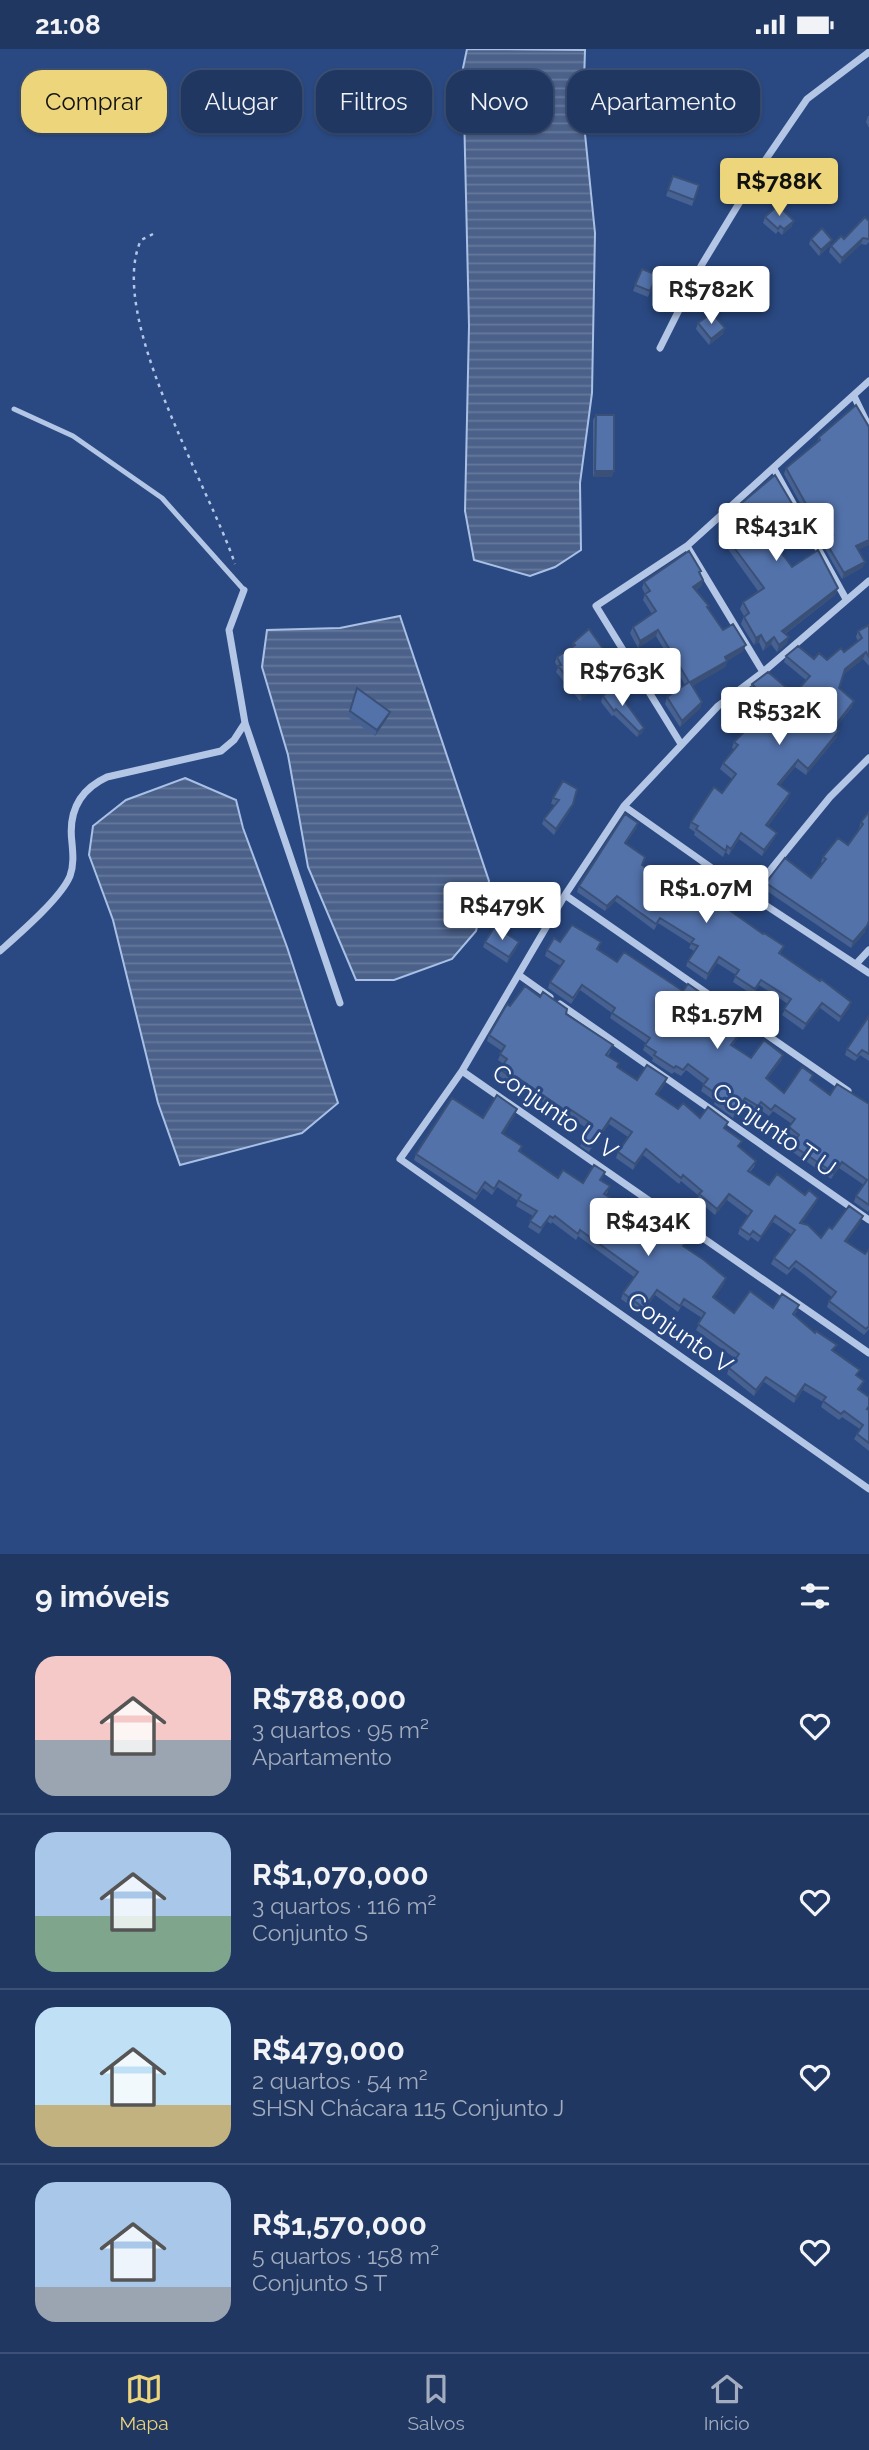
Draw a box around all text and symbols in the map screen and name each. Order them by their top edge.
text: 21:08 [35,10,101,40]
chip: Comprar [21,70,167,133]
chip: Alugar [181,70,302,133]
chip: Filtros [316,70,432,133]
chip: Novo [446,70,553,133]
chip: Apartamento [567,70,760,133]
pin: R$788K [722,159,836,218]
text: R$788K [736,167,822,194]
pin: R$782K [654,267,768,326]
text: R$782K [668,275,754,302]
pin: R$431K [719,503,833,563]
text: R$431K [735,512,817,539]
pin: R$763K [565,649,679,708]
text: R$763K [580,657,664,684]
pin: R$532K [722,687,836,747]
text: R$532K [737,696,821,723]
pin: R$1.07M [641,865,771,925]
text: R$1.07M [659,874,753,901]
pin: R$479K [445,883,559,942]
text: R$479K [460,891,544,918]
pin: R$1.57M [652,991,782,1051]
text: R$1.57M [671,1000,763,1027]
street label: Conjunto U V [487,1058,623,1165]
street label: Conjunto T U [707,1076,842,1183]
pin: R$434K [591,1199,705,1258]
text: R$434K [606,1207,690,1234]
street label: Conjunto V [622,1286,739,1379]
icon: filters [796,1577,834,1615]
text: 9 imóveis [35,1579,170,1614]
text: R$788,000 [252,1681,406,1716]
icon: home [91,1684,175,1768]
icon: heart [796,1707,834,1745]
text: 3 quartos · 95 m² [252,1716,429,1743]
text: Apartamento [252,1743,392,1770]
text: R$1,070,000 [252,1857,429,1892]
icon: home [91,1860,175,1944]
icon: heart [796,1883,834,1921]
text: 3 quartos · 116 m² [252,1892,436,1919]
text: Conjunto S [252,1919,368,1946]
text: R$479,000 [252,2032,405,2067]
icon: home [91,2035,175,2119]
icon: heart [796,2058,834,2096]
text: 2 quartos · 54 m² [252,2067,428,2094]
text: SHSN Chácara 115 Conjunto J [252,2094,564,2121]
text: R$1,570,000 [252,2207,427,2242]
icon: home [91,2210,175,2294]
icon: heart [796,2233,834,2271]
text: 5 quartos · 158 m² [252,2242,439,2269]
text: Conjunto S T [252,2269,387,2296]
tab: Mapa [120,2370,169,2434]
tab: Salvos [408,2370,465,2434]
tab: Início [704,2370,749,2434]

